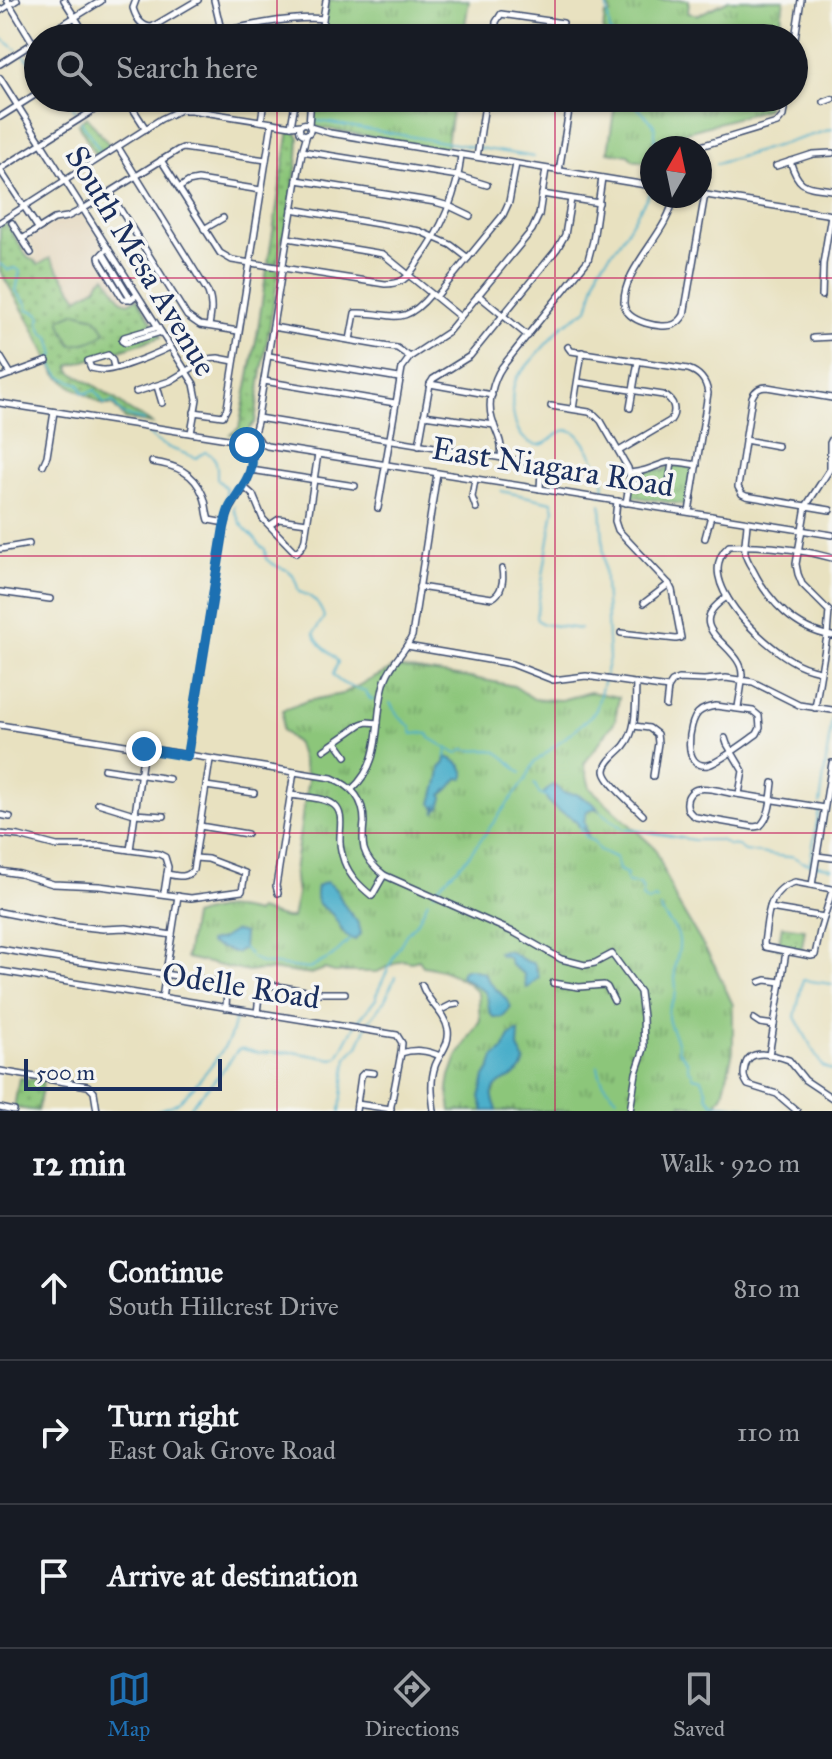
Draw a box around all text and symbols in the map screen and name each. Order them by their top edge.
search box [24,24,808,112]
icon: search [52,46,96,90]
text: Search here [116,50,258,86]
north arrow [640,136,712,208]
street label: South Mesa Avenue [57,139,225,383]
route start [229,427,265,463]
street label: East Niagara Road [429,429,677,505]
route end [126,731,162,767]
street label: Odelle Road [159,954,323,1018]
scale bar [24,1055,222,1091]
text: 500 m [36,1059,95,1086]
text: 12 min [32,1143,126,1184]
text: Walk · 920 m [660,1147,800,1179]
text: Continue [108,1254,223,1290]
icon: ahead [32,1266,76,1310]
text: 810 m [733,1272,800,1304]
text: South Hillcrest Drive [108,1290,339,1322]
text: Turn right [108,1398,239,1434]
icon: right [32,1410,76,1454]
text: 110 m [737,1416,800,1448]
text: East Oak Grove Road [108,1434,336,1466]
icon: arrive [32,1554,76,1598]
text: Arrive at destination [108,1558,358,1594]
tab: Map [107,1667,151,1742]
tab: Directions [364,1667,459,1742]
tab: Saved [673,1667,725,1742]

